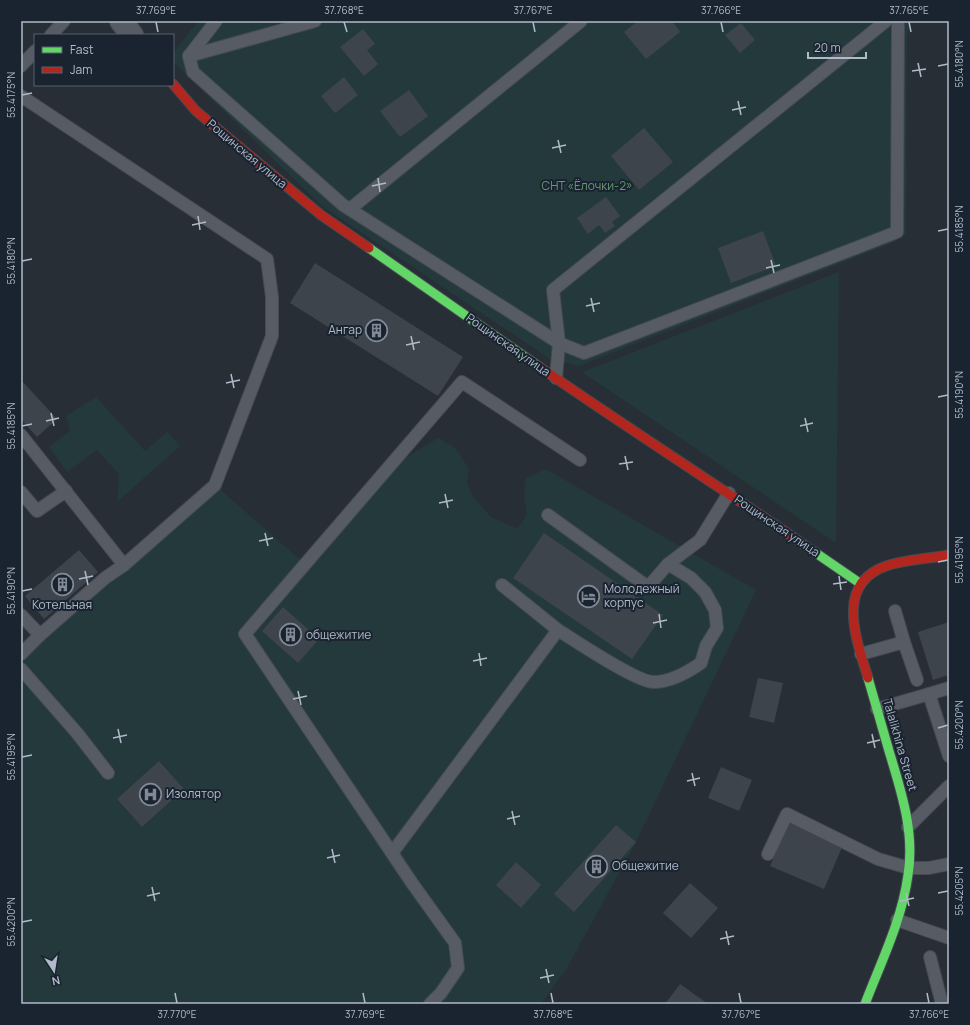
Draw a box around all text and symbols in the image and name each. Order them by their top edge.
text: 37.769°E [136,3,176,17]
text: 37.768°E [324,3,364,17]
text: 37.767°E [514,3,553,17]
text: 37.766°E [701,3,741,17]
text: 37.765°E [889,3,929,17]
legend [34,34,174,86]
scale bar [808,34,866,60]
text: 20 m [814,39,841,56]
text: 55.4180°N [952,40,966,88]
text: Fast [70,41,94,58]
text: Jam [70,61,92,78]
text: 55.4175°N [4,72,18,118]
street label: Рощинская улица [204,115,291,192]
park label: СНТ «Ёлочки-2» [542,177,632,194]
text: 55.4185°N [952,205,966,252]
text: 55.4180°N [4,237,18,285]
street label: Рощинская улица [463,309,554,380]
building icon: Ангар [364,317,390,343]
place label: Ангар [328,321,362,338]
text: 55.4190°N [952,371,966,419]
text: 55.4185°N [4,402,18,449]
street label: Рощинская улица [731,491,823,561]
text: 55.4195°N [952,536,966,584]
text: 55.4190°N [4,567,18,615]
building icon: Котельная [49,571,75,597]
place label: Молодежный корпус [604,580,680,611]
hotel icon: Молодежный корпус [575,583,601,609]
place label: Котельная [32,596,92,613]
building icon: общежитие [277,622,303,648]
place label: общежитие [306,626,371,643]
street label: Talalikhina Street [879,697,922,793]
text: 55.4200°N [952,700,966,750]
text: 55.4195°N [4,733,18,781]
hospital icon: Изолятор [138,781,164,807]
place label: Изолятор [166,785,221,802]
building icon: Общежитие [584,853,610,879]
place label: Общежитие [612,857,679,874]
text: 55.4205°N [952,866,966,915]
text: 55.4200°N [4,897,18,947]
north arrow [34,951,74,991]
text: N [51,973,62,989]
text: 37.770°E [157,1007,197,1021]
text: 37.769°E [345,1007,385,1021]
text: 37.768°E [533,1007,573,1021]
text: 37.767°E [722,1007,761,1021]
text: 37.766°E [909,1007,949,1021]

